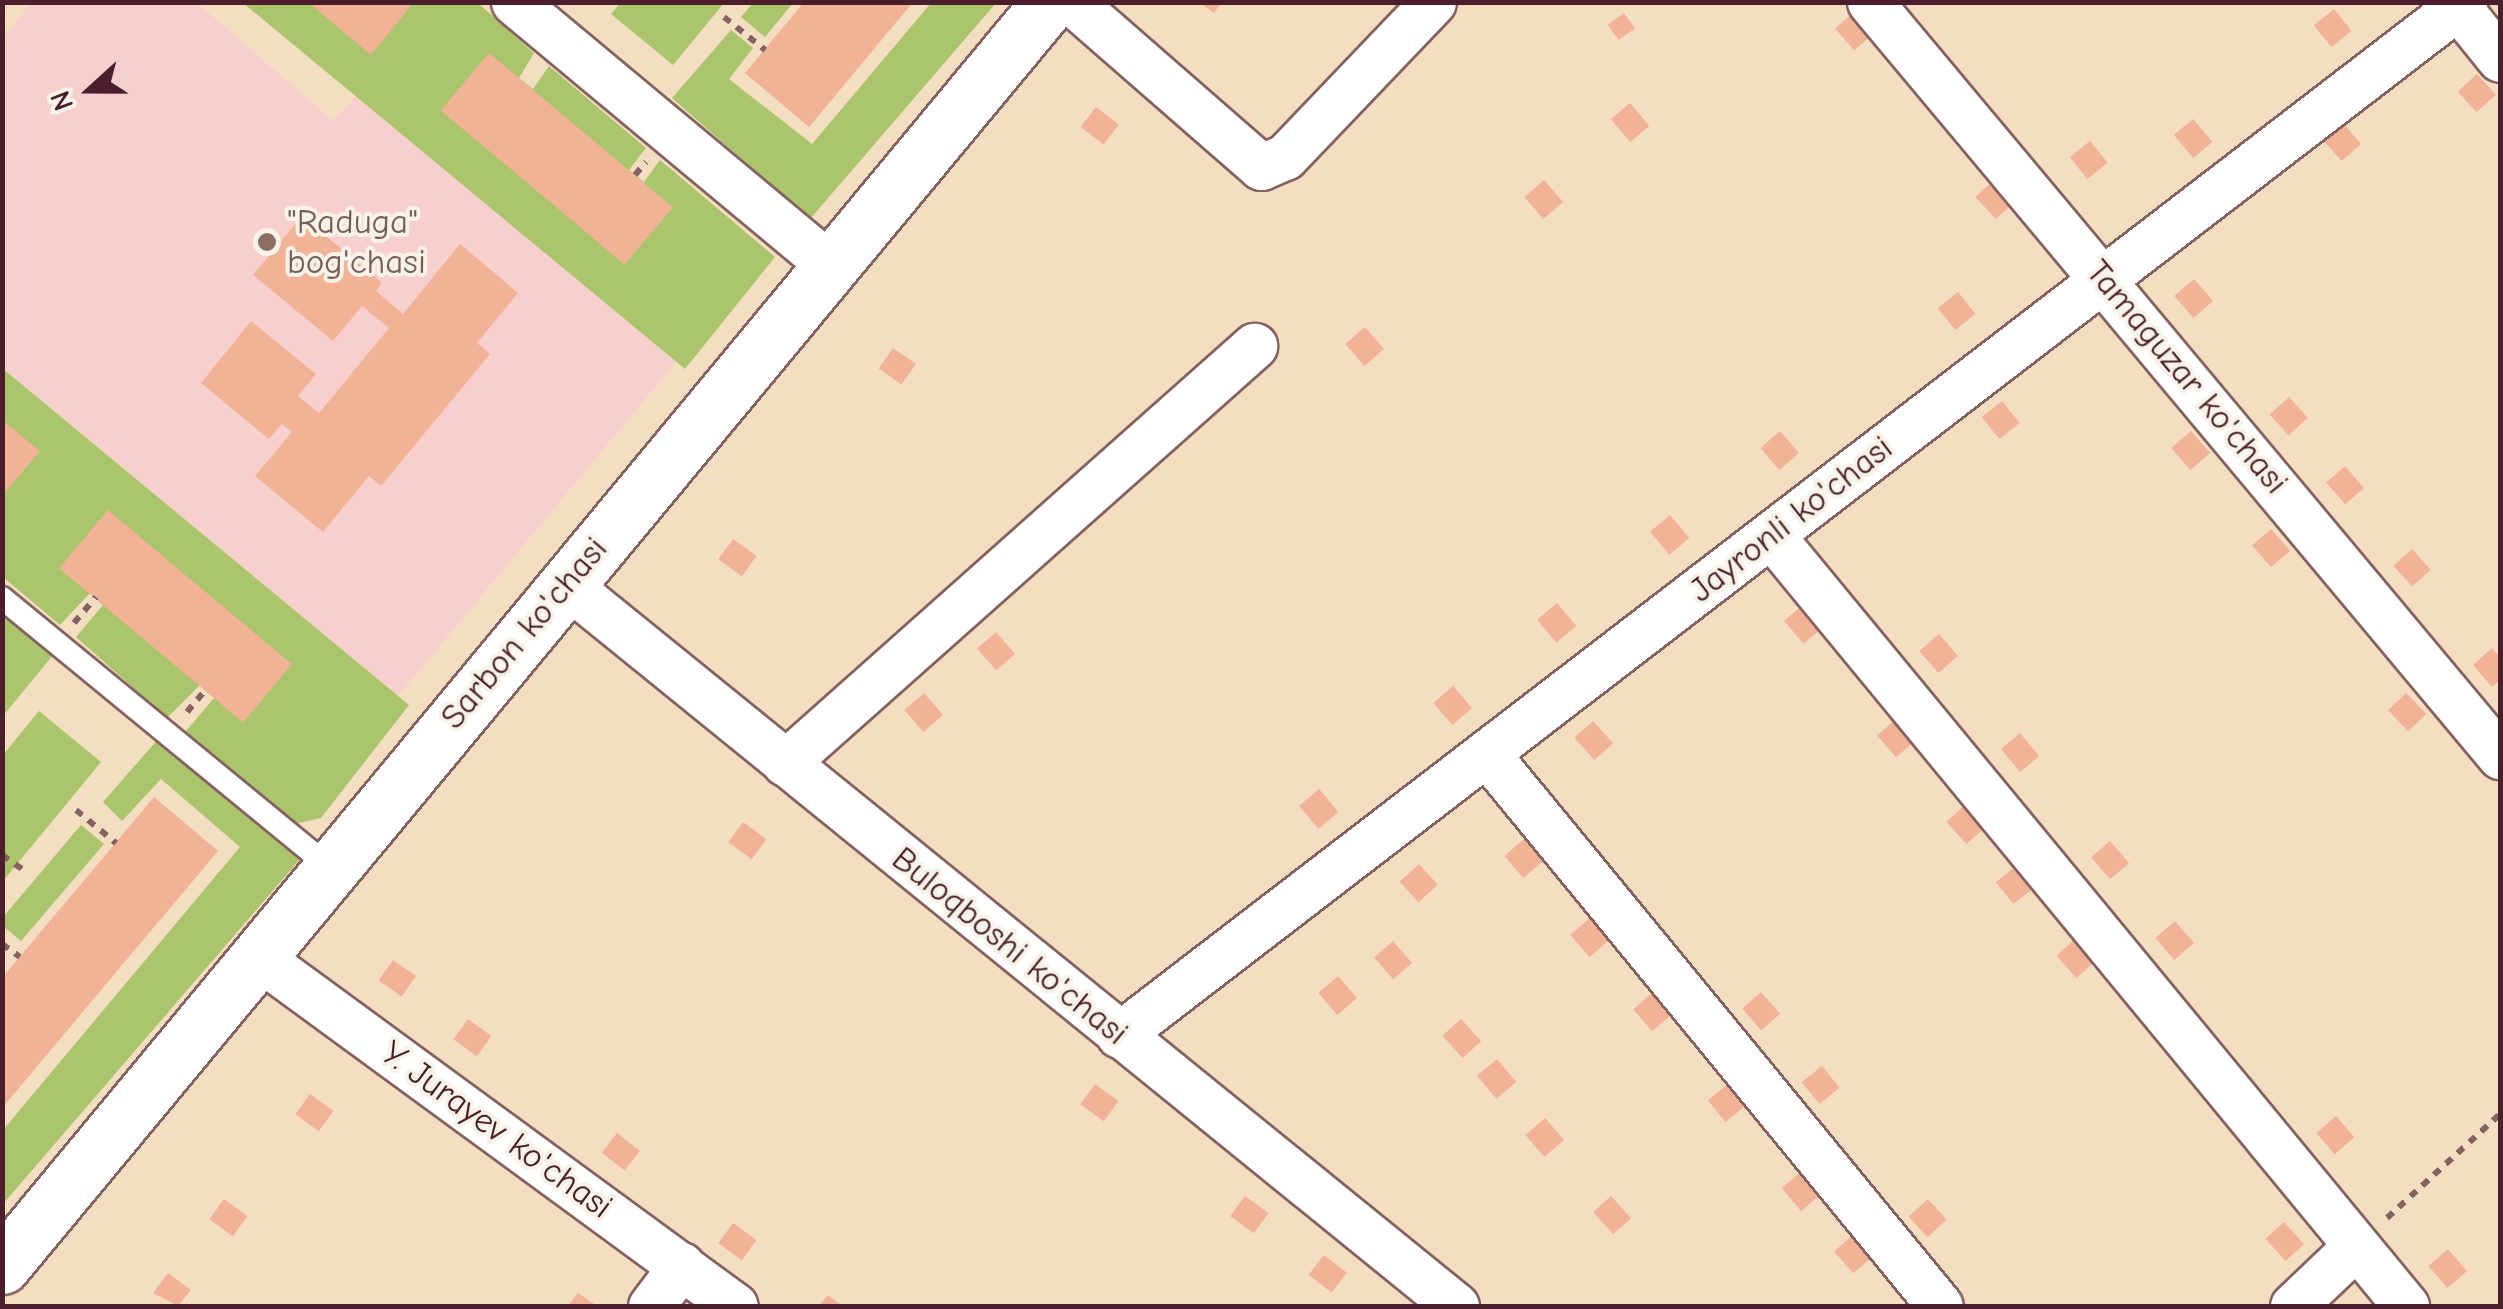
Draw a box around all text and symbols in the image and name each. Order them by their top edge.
north arrow [40,40,140,140]
text: N [44,86,80,115]
place label: "Raduga" bog'chasi [287,201,426,283]
marker: "Raduga" bog'chasi [256,231,278,253]
street label: Tamaguzar ko'chasi [2077,252,2297,502]
street label: Jayronli ko'chasi [1681,427,1901,611]
street label: Sarbon ko'chasi [432,529,616,737]
street label: Buloqboshi ko'chasi [883,838,1137,1054]
street label: Y. Jurayev ko'chasi [374,1032,620,1228]

